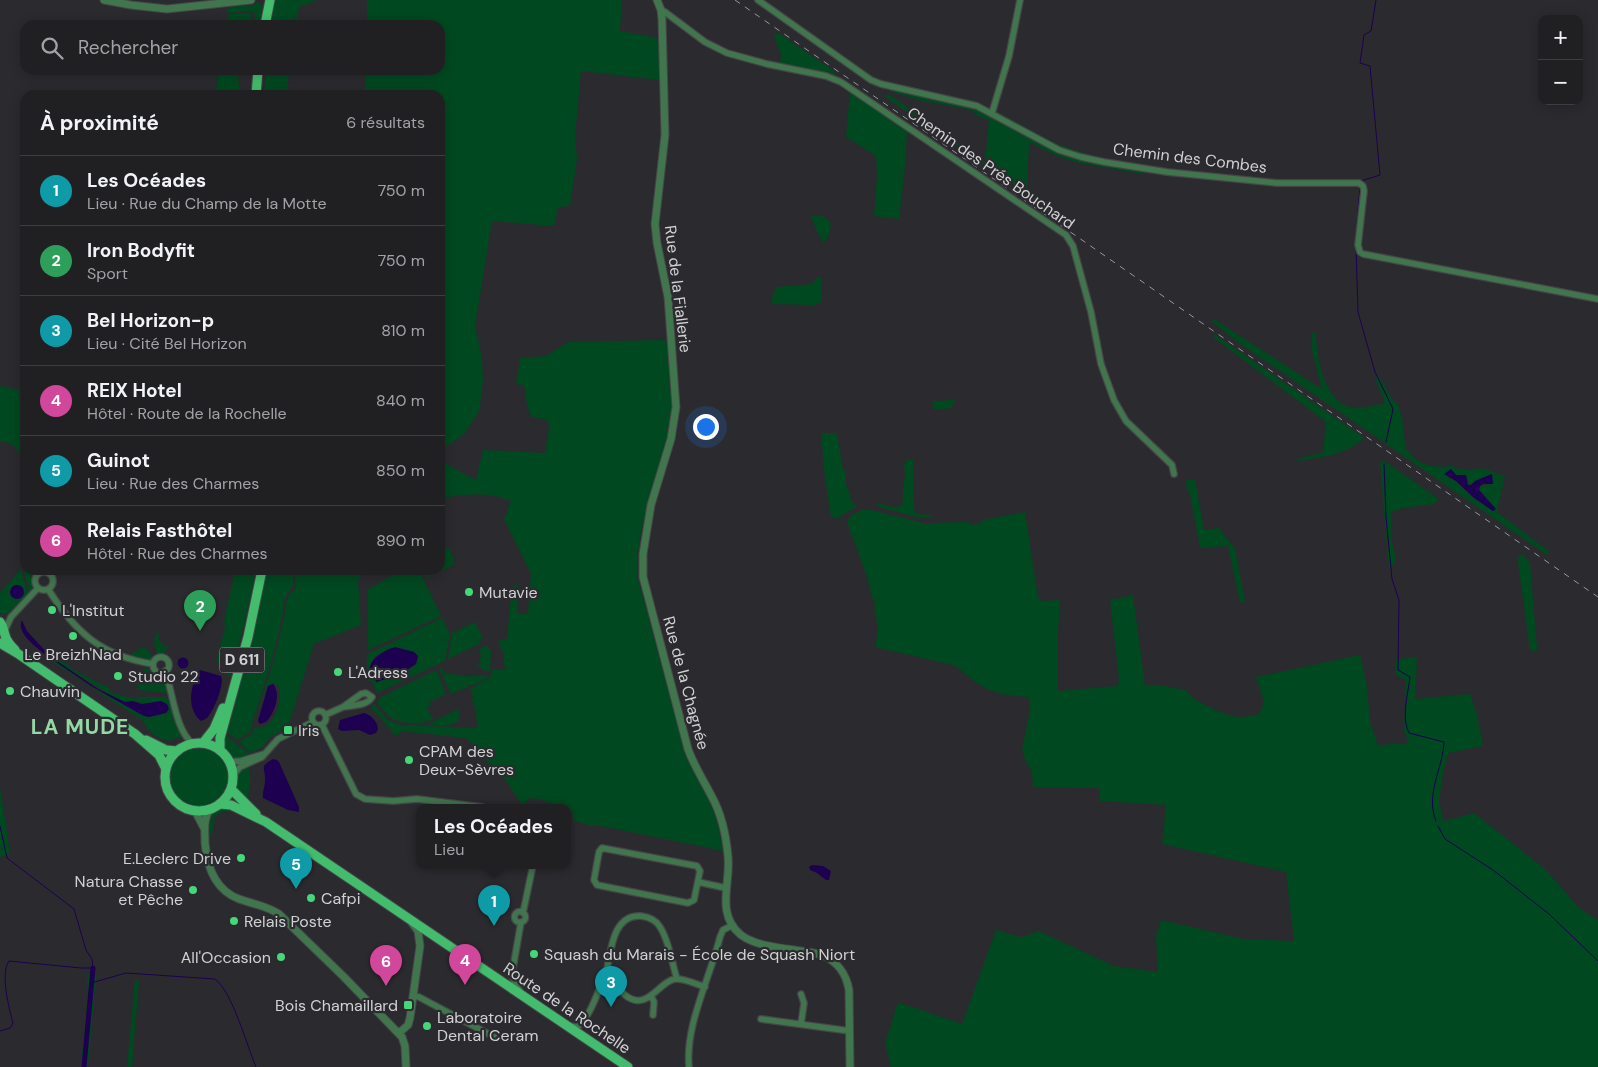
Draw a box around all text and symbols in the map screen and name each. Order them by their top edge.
map controls [1538,15,1583,105]
button: + [1538,15,1583,60]
search box [20,20,445,75]
icon: search [38,34,66,62]
text: Rechercher [78,35,178,60]
button: − [1538,60,1583,105]
street label: Chemin des Prés Bouchard [903,102,1079,234]
text: À proximité [40,109,159,137]
text: 6 résultats [346,112,425,133]
street label: Chemin des Combes [1112,138,1268,178]
text: Les Océades [87,168,206,193]
text: 1 [53,180,59,201]
text: 750 m [378,180,425,201]
text: Lieu · Rue du Champ de la Motte [87,193,327,214]
street label: Rue de la Fiallerie [660,224,696,354]
text: Iron Bodyfit [87,238,195,263]
text: 2 [51,250,61,271]
text: 750 m [378,250,425,271]
text: Sport [87,263,128,284]
text: Bel Horizon-p [87,308,214,333]
text: 3 [51,320,61,341]
text: 810 m [381,320,425,341]
text: Lieu · Cité Bel Horizon [87,333,247,354]
text: REIX Hotel [87,378,182,403]
text: 4 [51,390,61,411]
text: 840 m [376,390,425,411]
text: Hôtel · Route de la Rochelle [87,403,287,424]
your location [693,414,719,440]
text: Guinot [87,448,150,473]
text: 5 [51,460,61,481]
text: 850 m [376,460,425,481]
text: Lieu · Rue des Charmes [87,473,259,494]
text: Relais Fasthôtel [87,518,232,543]
text: 6 [51,530,61,551]
text: 890 m [376,530,425,551]
text: Hôtel · Rue des Charmes [87,543,268,564]
place label: Mutavie [479,582,538,603]
marker: Mutavie [463,586,475,598]
pin: 2 [184,590,216,631]
place label: L'Institut [62,600,124,621]
marker: L'Institut [46,604,58,616]
street label: Rue de la Chagnée [658,614,714,752]
marker: Le Breizh'Nad [67,630,79,642]
place label: Le Breizh'Nad [24,644,122,665]
road number: D 611 [220,648,264,672]
place label: L'Adress [348,662,408,683]
place label: Studio 22 [128,666,199,687]
marker: L'Adress [332,666,344,678]
marker: Studio 22 [112,670,124,682]
place label: Chauvin [20,681,80,702]
marker: Chauvin [4,685,16,697]
district label: LA MUDE [31,713,129,741]
place label: Iris [298,720,320,741]
marker: Iris [282,724,294,736]
place label: CPAM des Deux-Sèvres [419,741,514,780]
marker: CPAM des Deux-Sèvres [403,754,415,766]
popup [416,804,571,869]
text: Les Océades [434,814,553,839]
text: Lieu [434,839,464,860]
place label: E.Leclerc Drive [123,848,231,869]
pin: 5 [280,848,312,889]
marker: E.Leclerc Drive [235,852,247,864]
place label: Natura Chasse et Pêche [75,871,183,910]
marker: Natura Chasse et Pêche [187,884,199,896]
pin: 1 [478,885,510,926]
place label: Cafpi [321,888,360,909]
marker: Cafpi [305,892,317,904]
place label: Relais Poste [244,911,332,932]
marker: Relais Poste [228,915,240,927]
pin: 4 [449,944,481,985]
place label: Squash du Marais - École de Squash Niort [544,944,855,965]
pin: 6 [370,945,402,986]
place label: All'Occasion [181,947,271,968]
marker: Squash du Marais - École de Squash Niort [528,948,540,960]
marker: All'Occasion [275,951,287,963]
street label: Route de la Rochelle [499,958,635,1058]
pin: 3 [595,966,627,1007]
place label: Bois Chamaillard [275,995,398,1016]
marker: Bois Chamaillard [402,999,414,1011]
place label: Laboratoire Dental Ceram [437,1007,539,1046]
marker: Laboratoire Dental Ceram [421,1020,433,1032]

